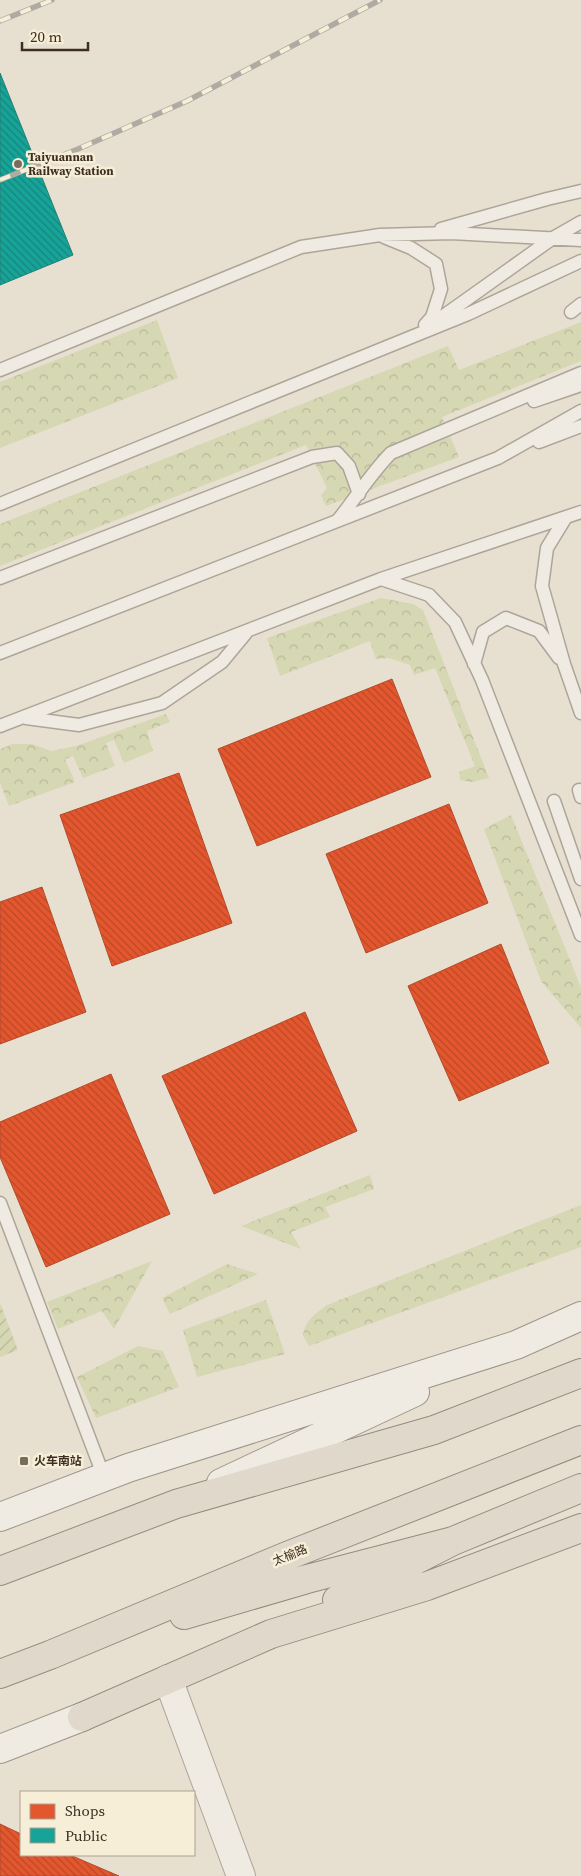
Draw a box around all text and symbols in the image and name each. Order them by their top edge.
scale bar [22,20,89,52]
text: 20 m [30,26,62,47]
place label: Taiyuannan Railway Station [28,149,114,179]
marker: Taiyuannan Railway Station [12,158,24,170]
place label: 火车南站 [34,1453,82,1469]
marker: 火车南站 [18,1455,30,1467]
street label: 太榆路 [270,1541,310,1569]
legend [20,1791,195,1856]
text: Shops [65,1800,105,1821]
text: Public [65,1825,107,1846]

